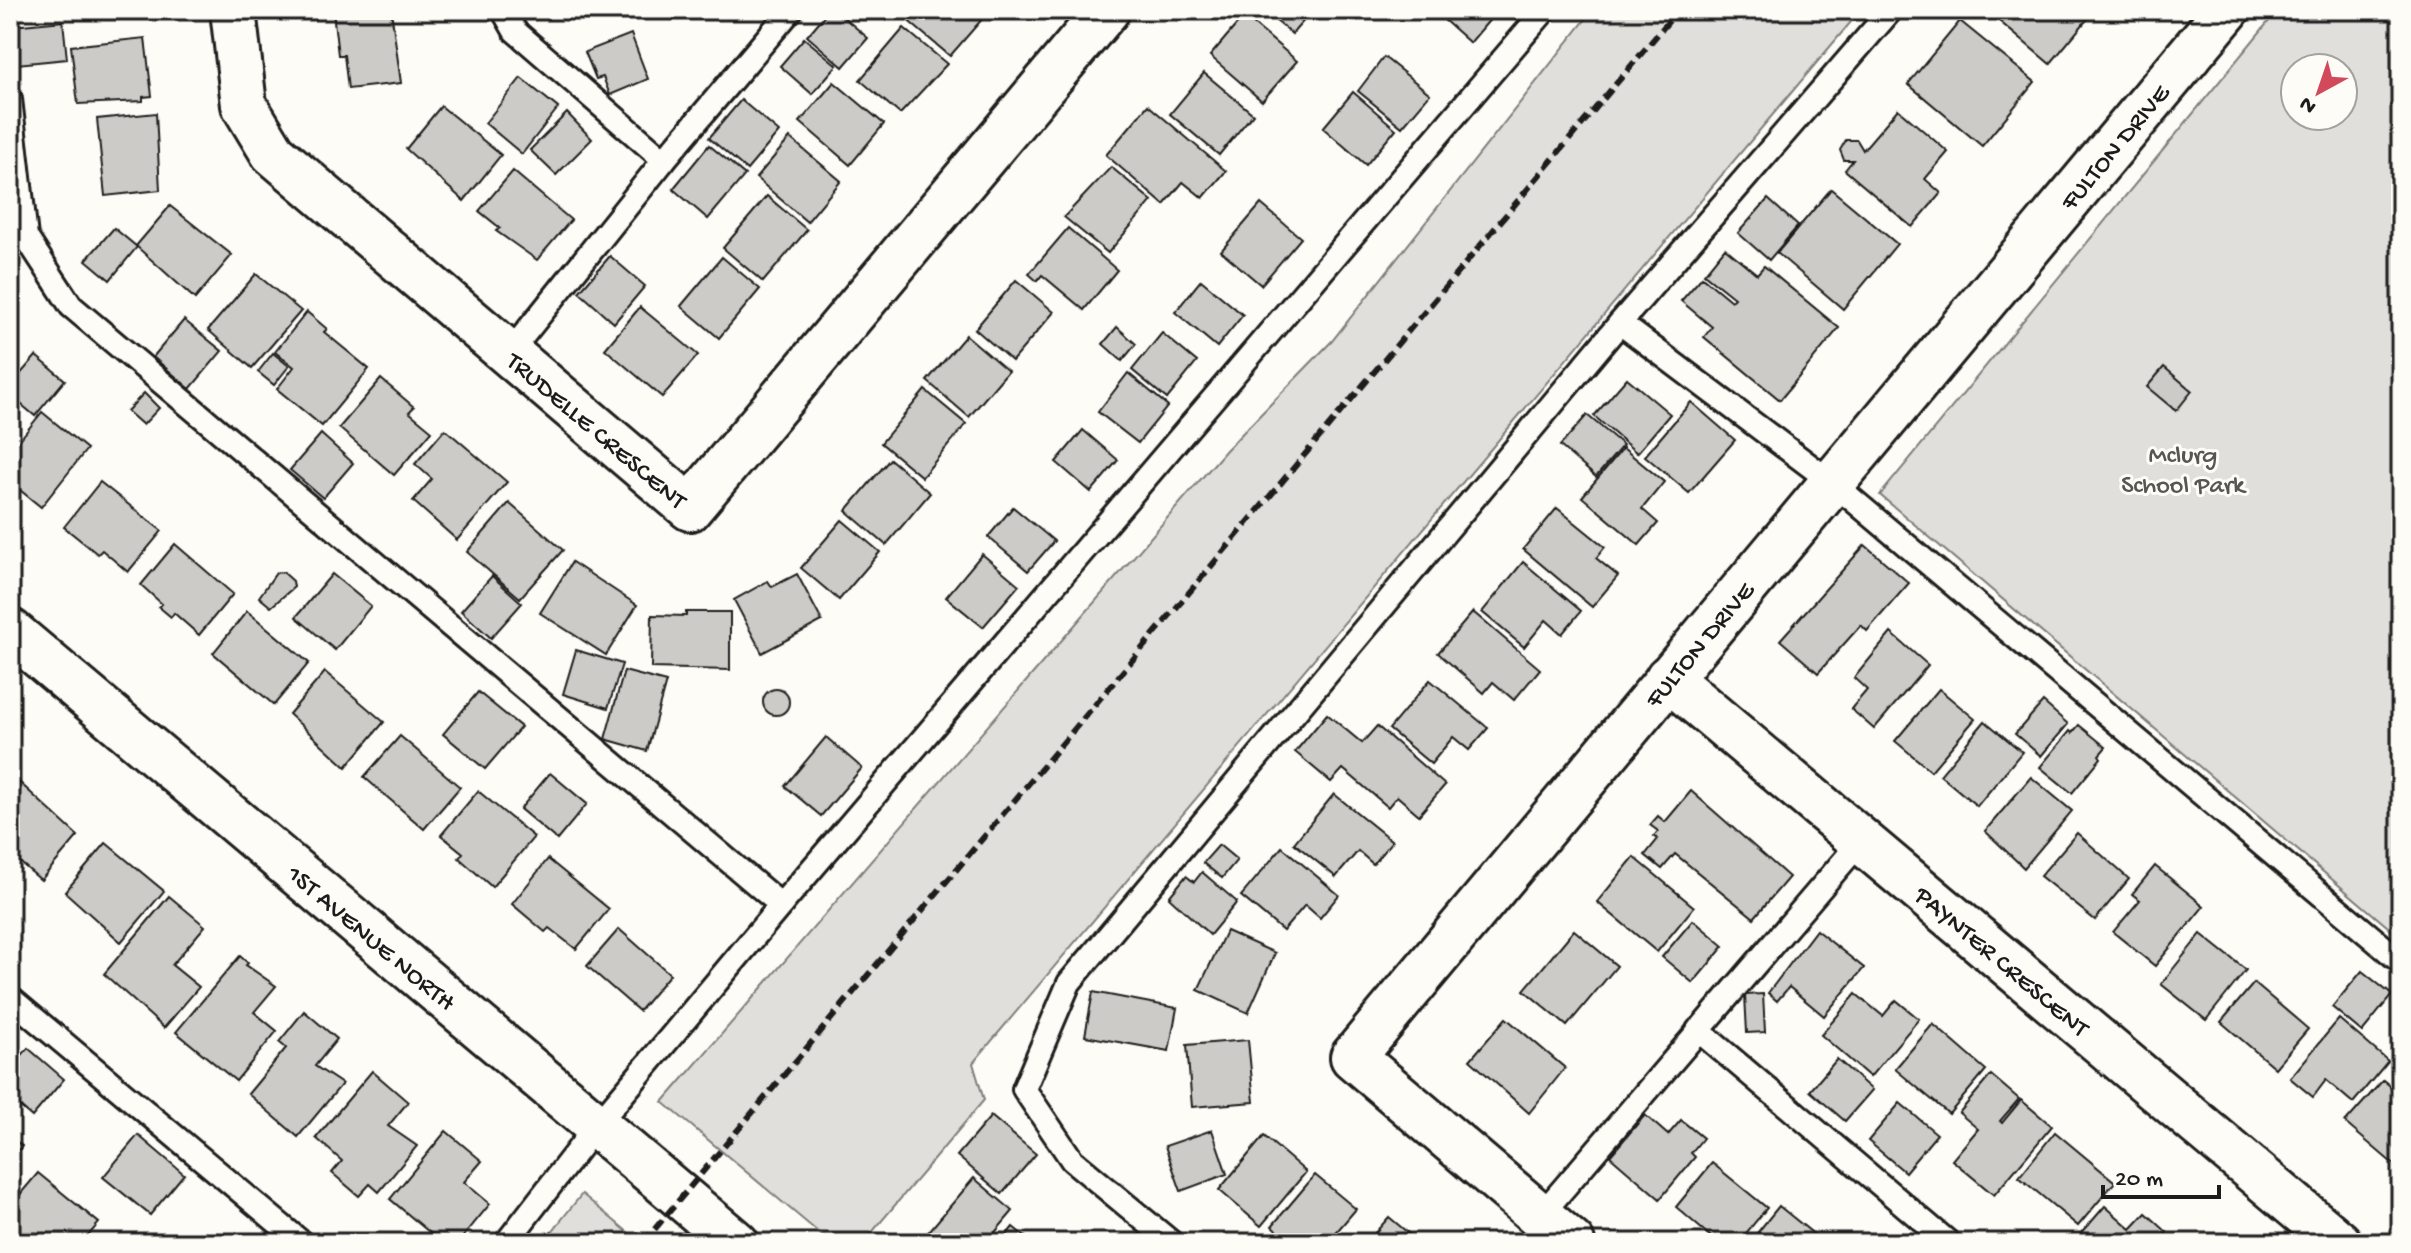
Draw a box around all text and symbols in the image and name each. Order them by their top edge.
north arrow [2279,52,2359,132]
street label: FULTON DRIVE [2055,79,2179,219]
text: N [2295,90,2323,119]
street label: TRUDELLE CRESCENT [497,346,692,519]
park label: Mclurg School Park [2121,442,2247,503]
street label: FULTON DRIVE [1640,577,1763,716]
street label: 1ST AVENUE NORTH [278,860,460,1020]
street label: PAYNTER CRESCENT [1906,881,2094,1046]
scale bar [2103,1149,2219,1199]
text: 20 m [2115,1166,2163,1195]

